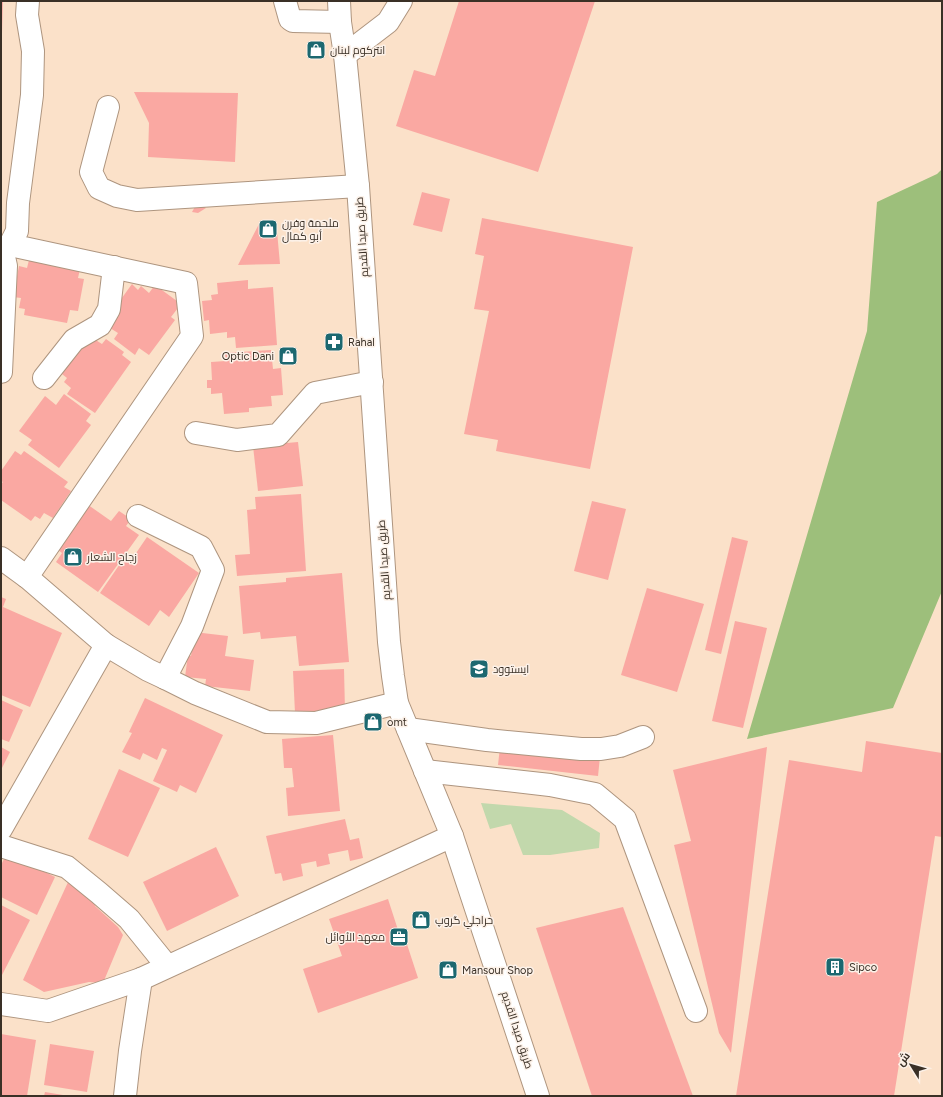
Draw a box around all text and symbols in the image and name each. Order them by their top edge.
shop icon: انتركوم لبنان [305,39,327,61]
place label: انتركوم لبنان [330,44,385,58]
street label: طريق صيدا القديم [353,196,372,278]
place label: ملحمة وفرن أبو كمال [282,217,339,243]
shop icon: ملحمة وفرن أبو كمال [257,218,279,240]
pharmacy icon: Rahal [323,331,345,353]
place label: Rahal [348,336,375,349]
shop icon: Optic Dani [277,345,299,367]
place label: Optic Dani [222,350,274,363]
street label: طريق صيدا القديم [375,519,394,601]
shop icon: زجاح الشعار [62,546,84,568]
place label: زجاح الشعار [86,551,137,565]
school or university icon: ايستوود [468,658,490,680]
place label: ايستوود [493,663,529,676]
shop icon: omt [362,711,384,733]
place label: omt [387,716,407,729]
shop icon: حراجلي گروپ [410,909,432,931]
place label: حراجلي گروپ [435,914,493,929]
office icon: معهد الأوائل [388,926,410,948]
place label: معهد الأوائل [325,931,385,944]
building icon: Sipco [824,956,846,978]
shop icon: Mansour Shop [437,959,459,981]
place label: Sipco [849,961,877,974]
place label: Mansour Shop [462,964,533,977]
street label: طريق صيدا القديم [497,990,536,1071]
north arrow [891,1045,931,1085]
text: ش [894,1050,913,1069]

